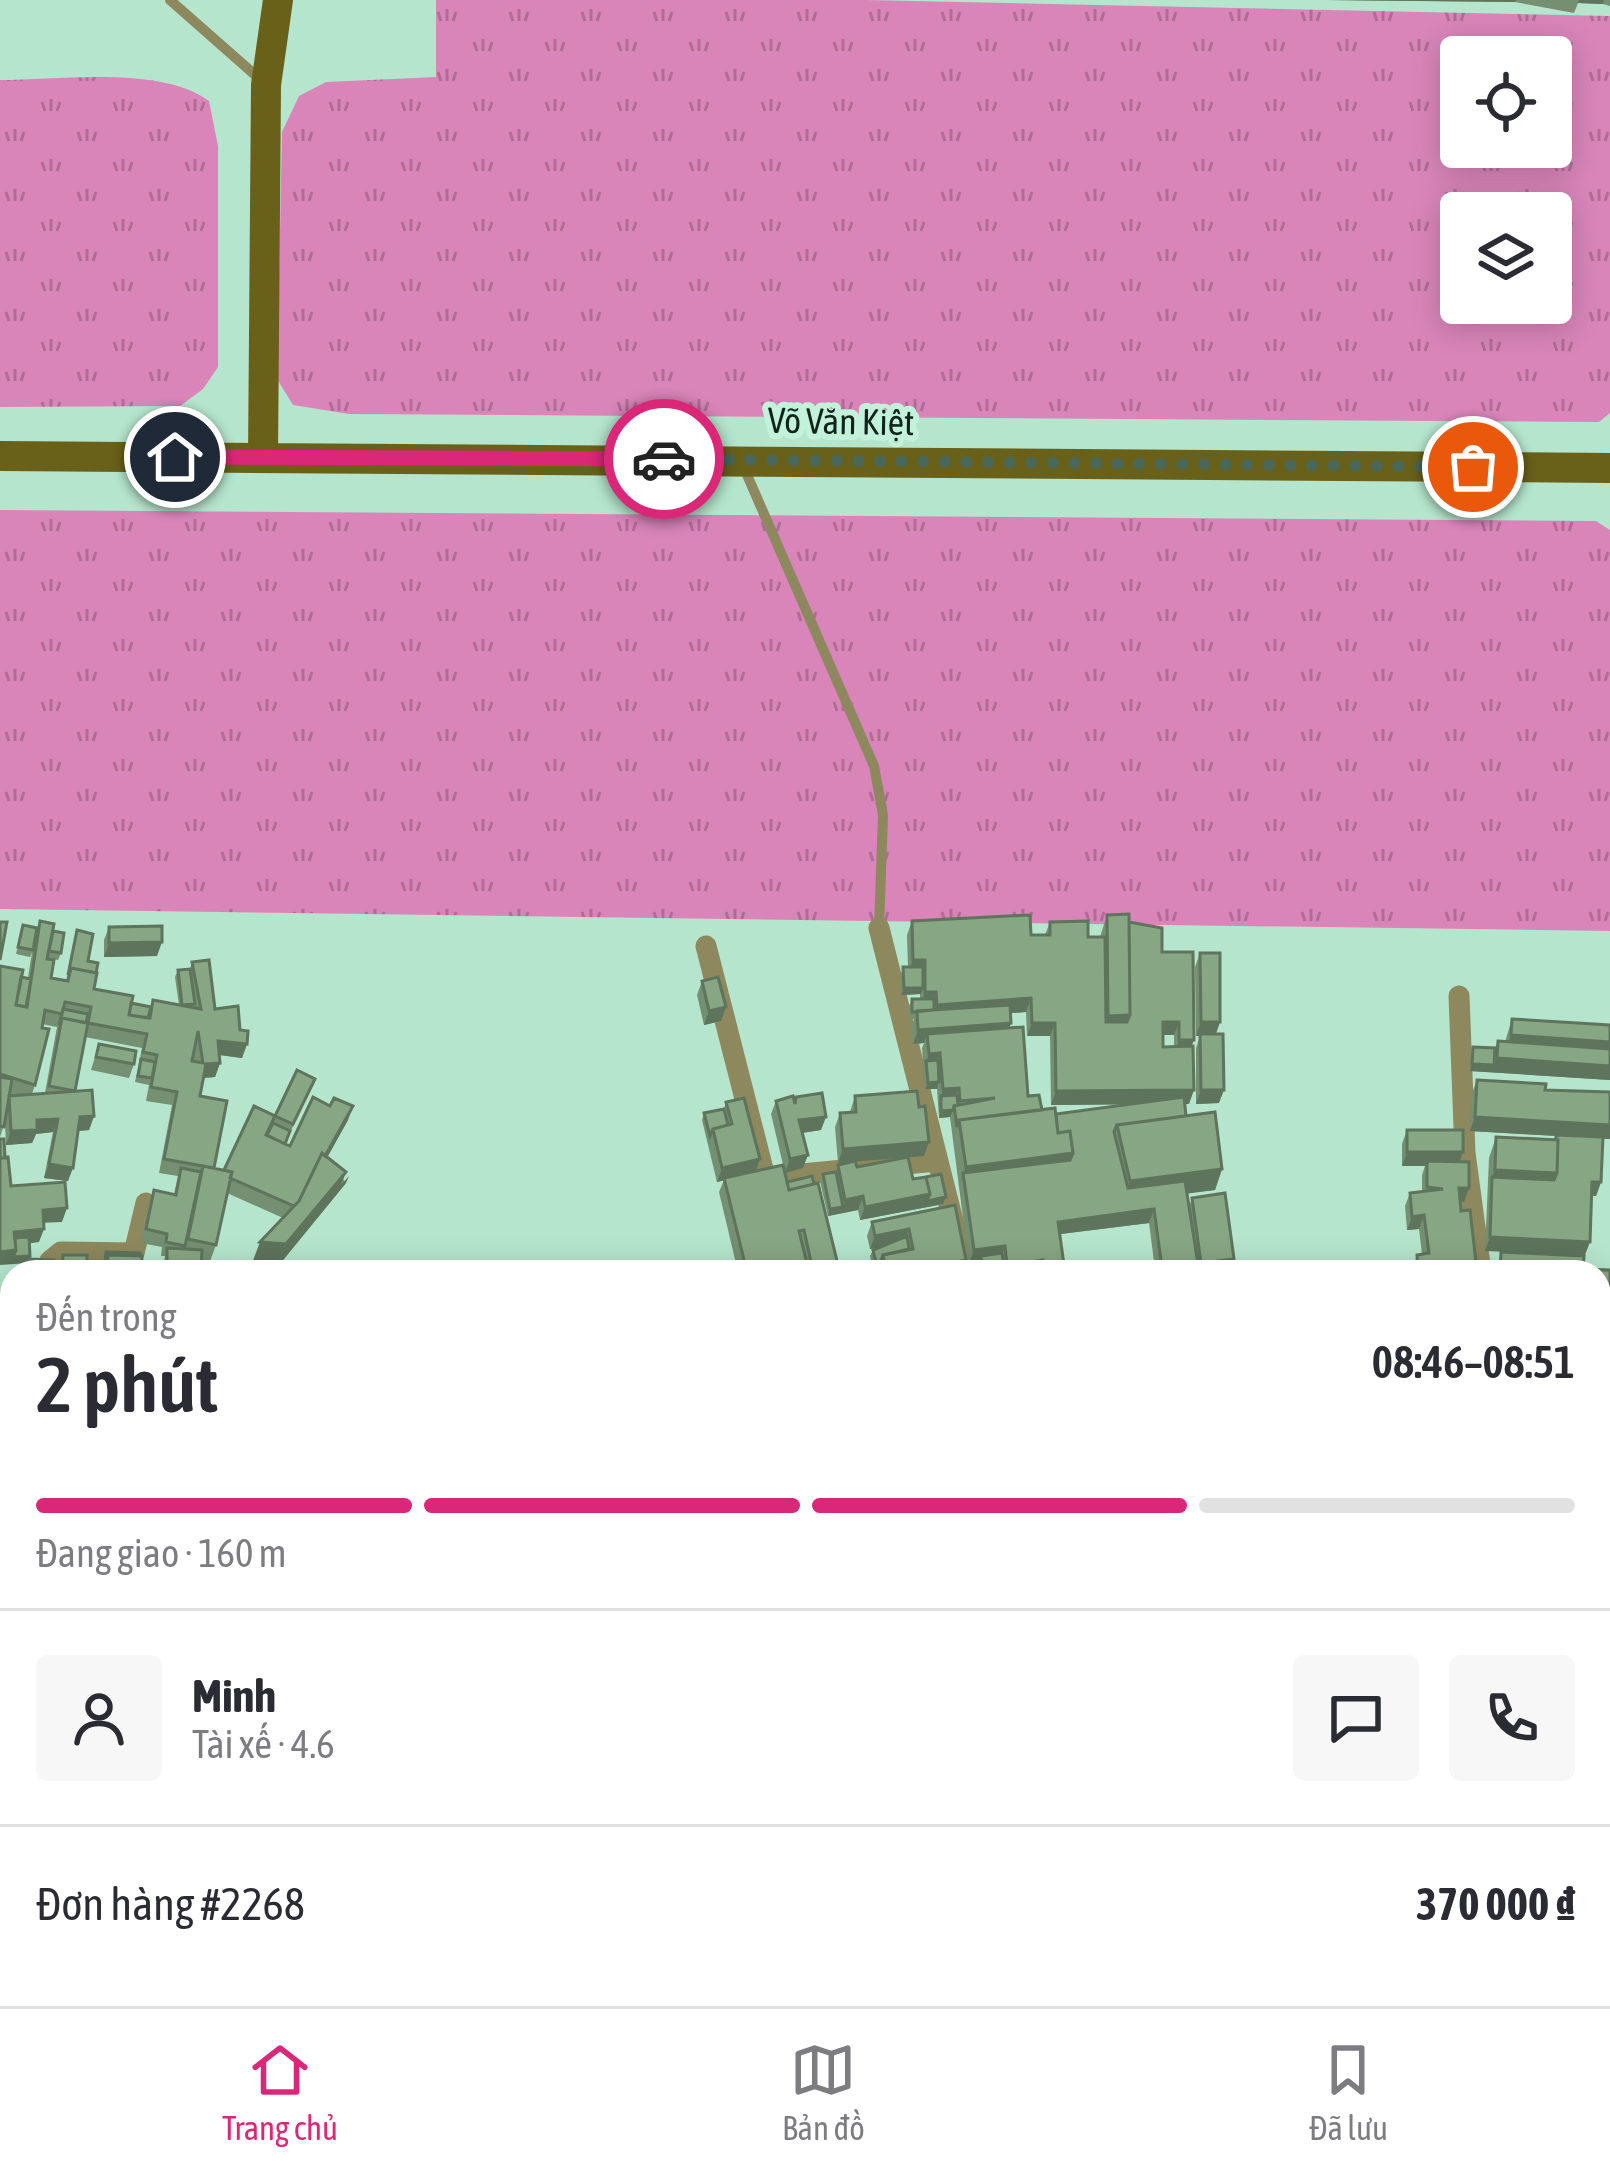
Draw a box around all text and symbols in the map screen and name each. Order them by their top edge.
map controls [1440,36,1572,324]
button: locate [1440,36,1572,168]
button: layers [1440,192,1572,324]
courier [604,399,724,519]
street label: Võ Văn Kiệt [767,399,915,443]
pin [124,406,226,508]
pin [1422,416,1524,518]
icon: home [142,424,208,490]
icon: car [631,426,697,492]
icon: bag [1440,434,1506,500]
text: Đến trong [36,1295,177,1339]
text: 08:46–08:51 [1372,1336,1575,1388]
text: 2 phút [36,1339,218,1429]
text: Đang giao · 160 m [36,1531,287,1575]
button: person [36,1655,162,1781]
button: chat [1293,1655,1419,1781]
button: phone [1449,1655,1575,1781]
text: Minh [192,1670,276,1722]
text: Tài xế · 4.6 [192,1722,335,1766]
text: Đơn hàng #2268 [36,1878,305,1930]
text: 370 000 ₫ [1416,1878,1575,1930]
tab: Trang chủ [222,2037,338,2147]
tab: Bản đồ [782,2037,865,2147]
tab: Đã lưu [1309,2037,1388,2147]

